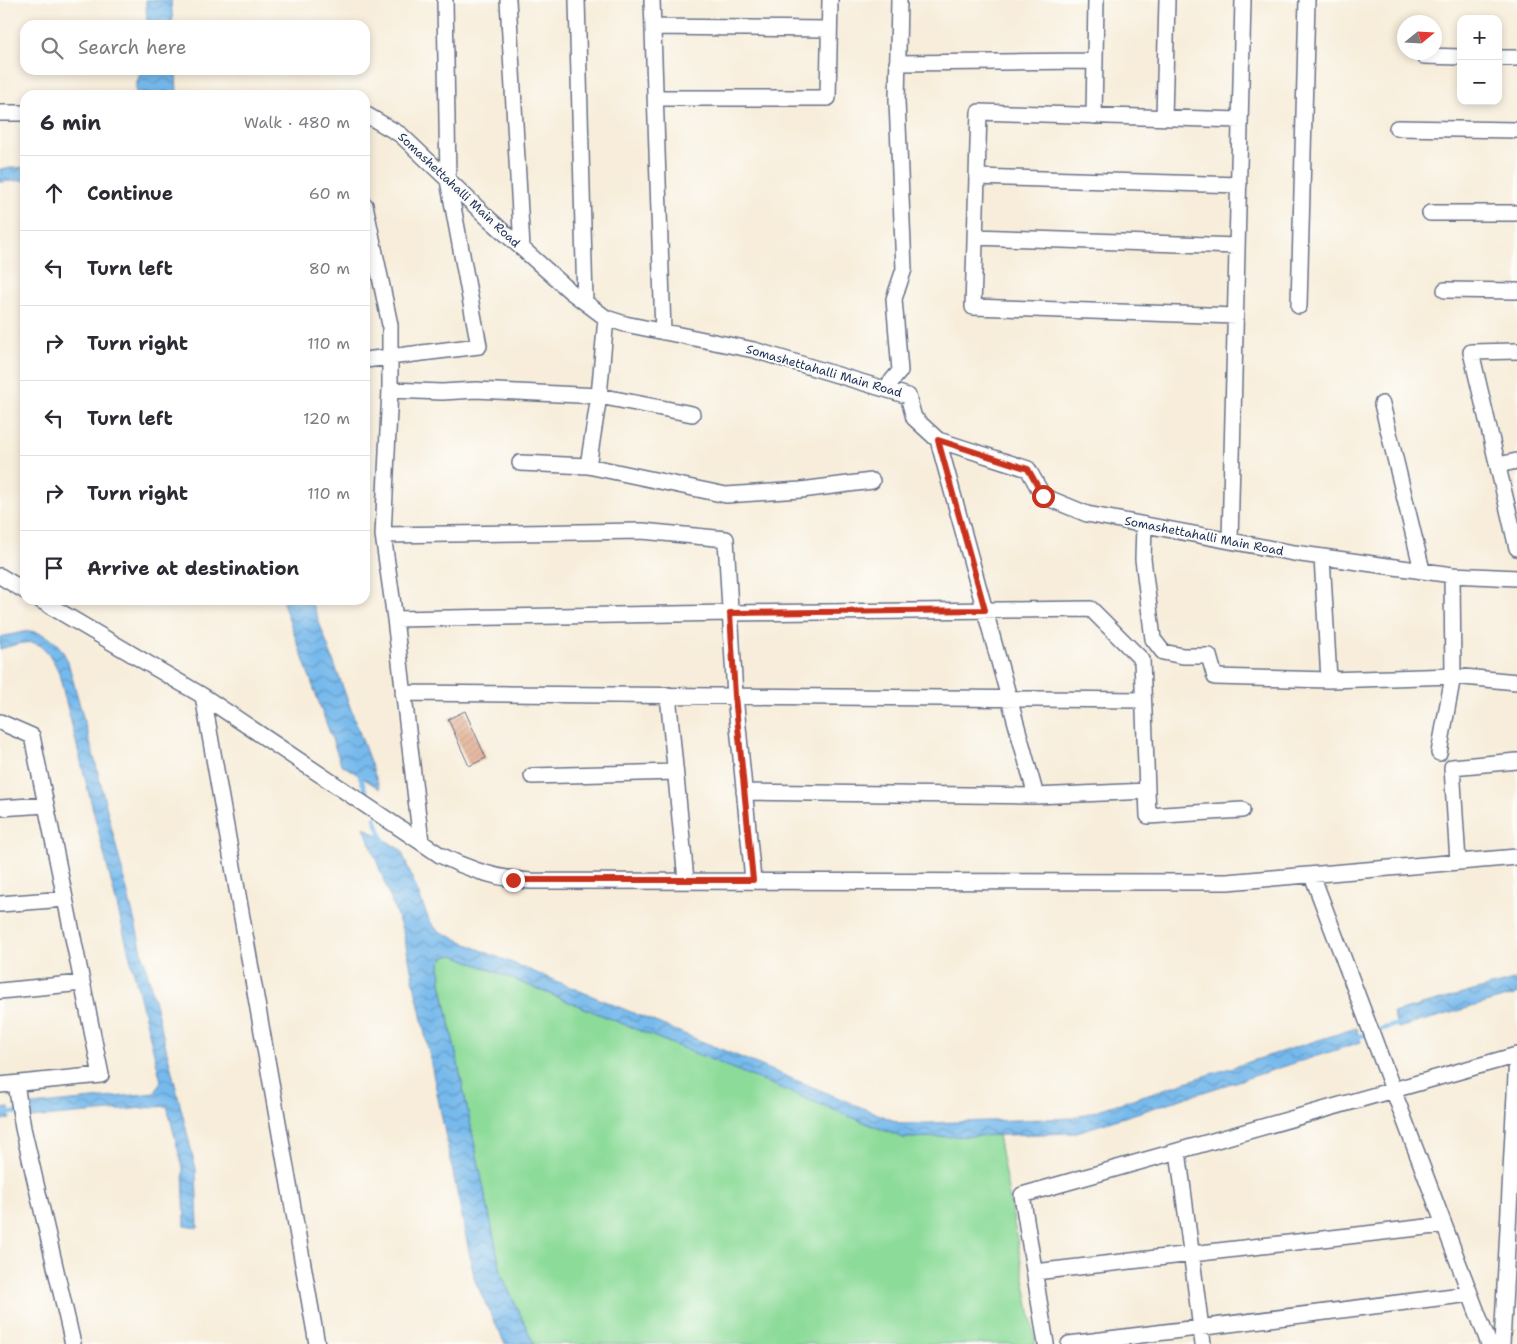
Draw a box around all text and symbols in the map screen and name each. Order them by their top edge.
north arrow [1397,15,1442,60]
map controls [1457,15,1502,105]
button: + [1457,15,1502,60]
search box [20,20,370,75]
icon: search [38,34,66,62]
text: Search here [78,35,187,60]
button: − [1457,60,1502,105]
text: 6 min [40,109,101,137]
text: Walk · 480 m [244,112,350,133]
street label: Somashettahalli Main Road [394,129,524,251]
icon: ahead [40,179,68,207]
text: Continue [87,181,173,206]
text: 60 m [309,183,350,204]
icon: left [40,254,68,282]
text: Turn left [87,256,173,281]
text: 80 m [309,258,350,279]
icon: right [40,329,68,357]
text: Turn right [87,331,188,356]
text: 110 m [307,333,350,354]
street label: Somashettahalli Main Road [744,341,904,401]
icon: left [40,404,68,432]
text: Turn left [87,406,173,431]
text: 120 m [303,408,350,429]
icon: right [40,479,68,507]
text: Turn right [87,481,188,506]
text: 110 m [307,483,350,504]
route start [1032,485,1055,508]
street label: Somashettahalli Main Road [1123,513,1285,559]
icon: arrive [40,554,68,582]
text: Arrive at destination [87,556,299,581]
route end [502,869,525,892]

